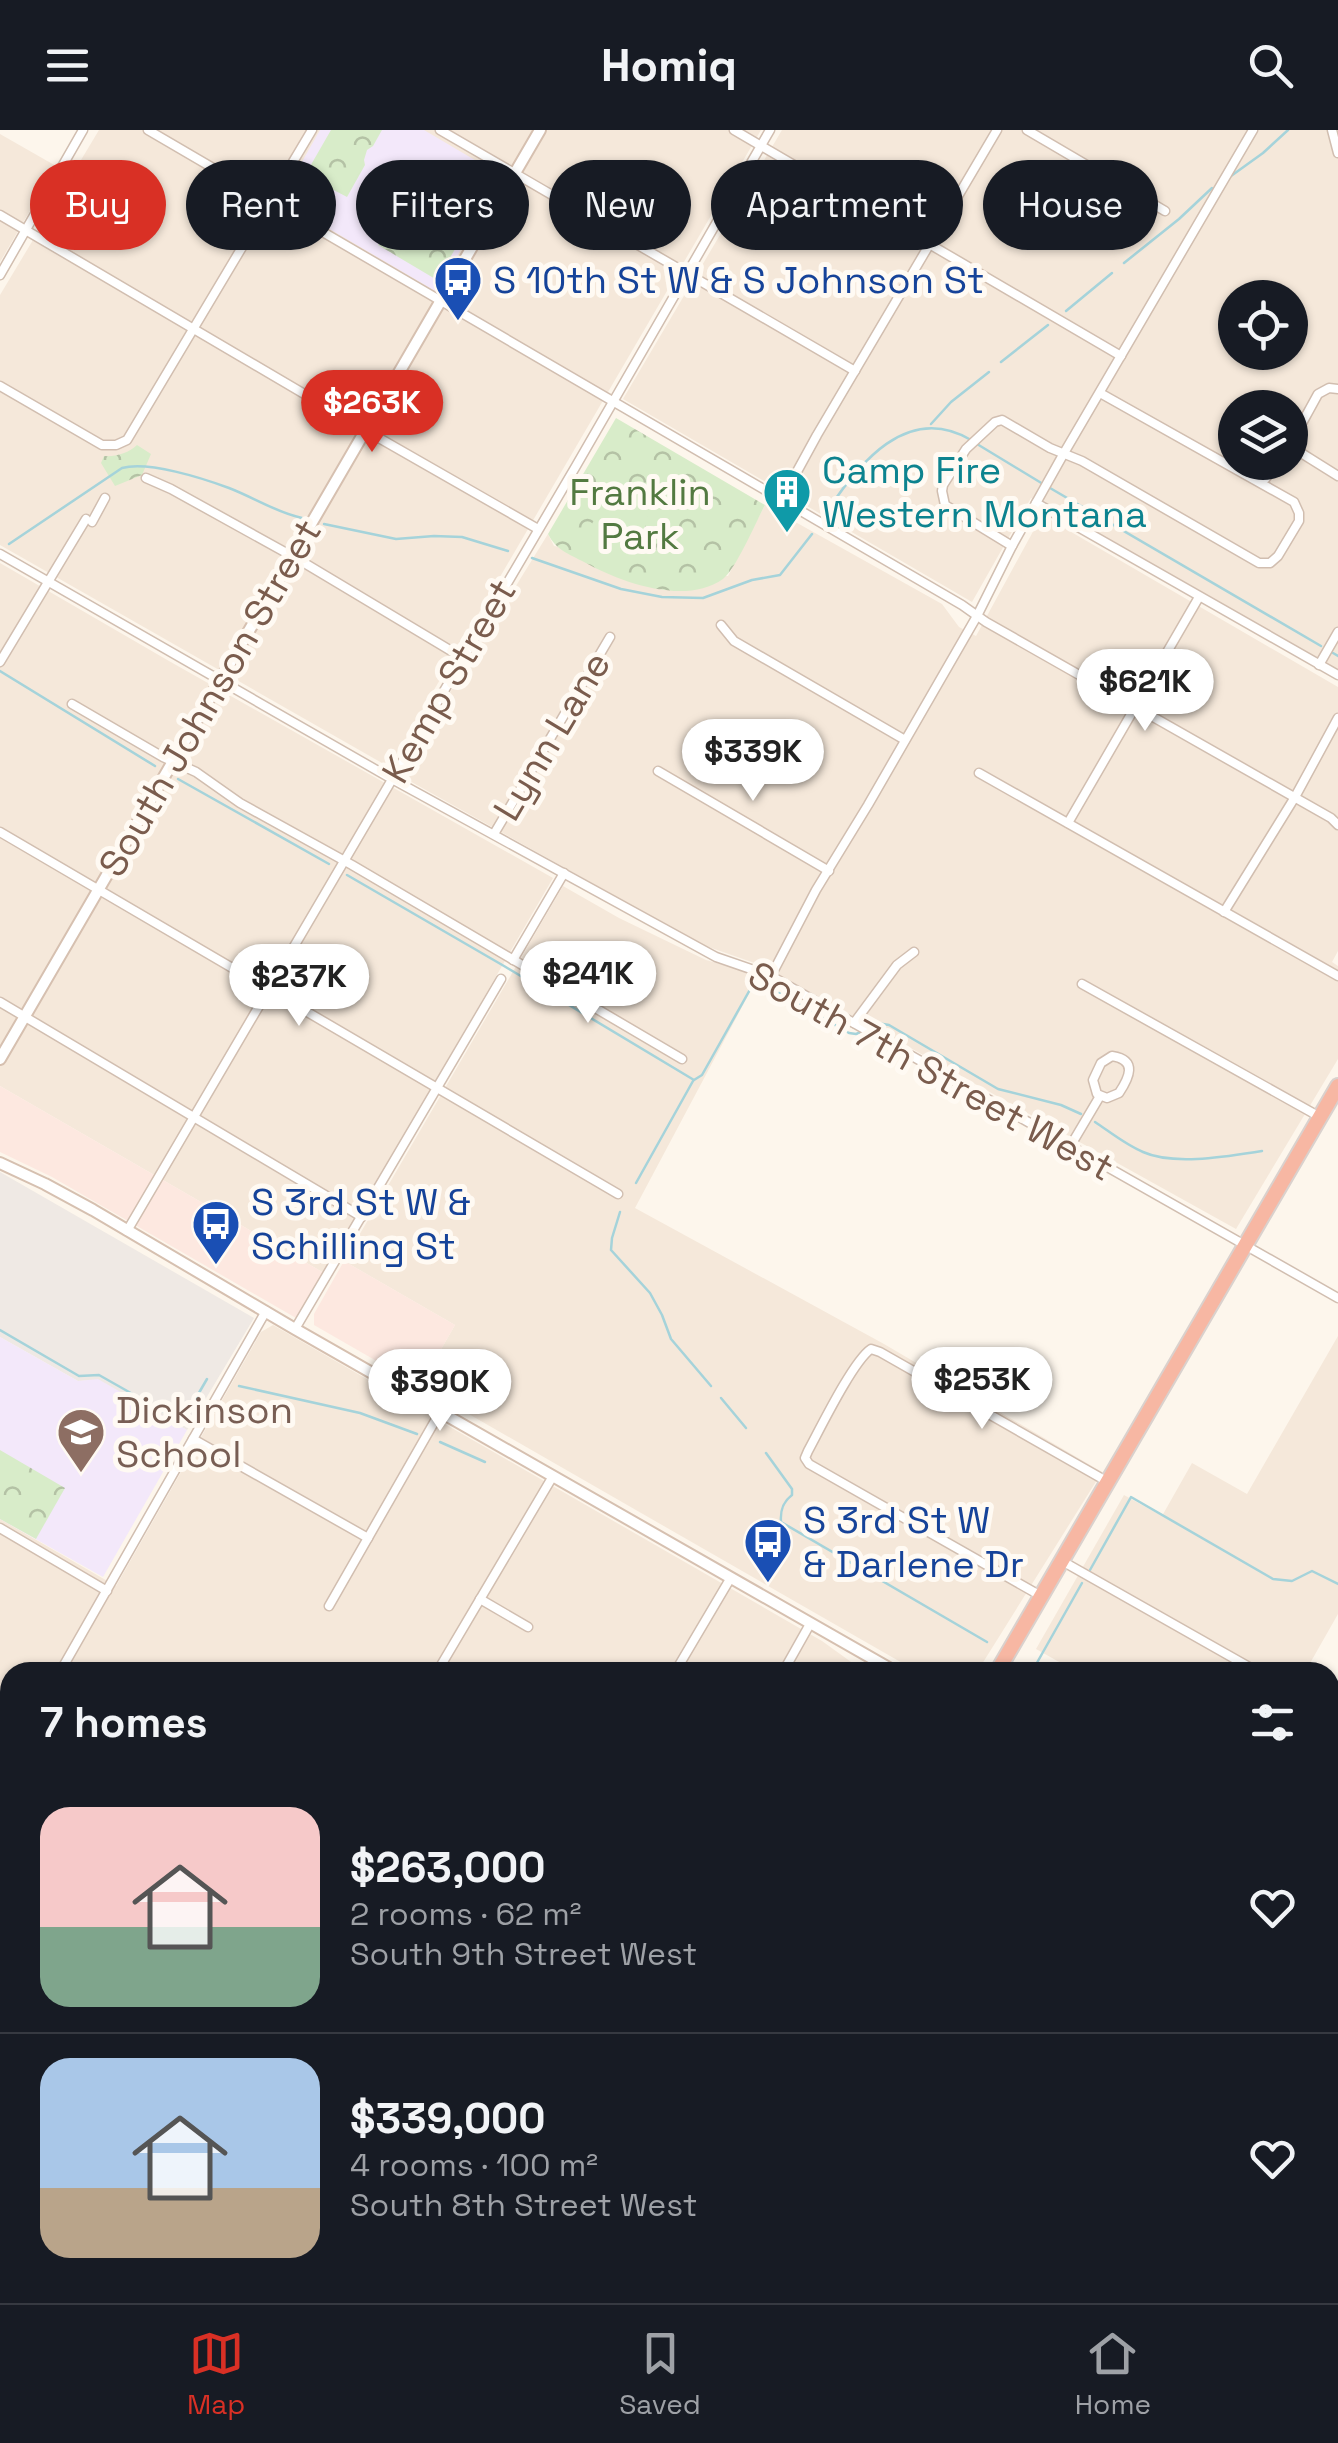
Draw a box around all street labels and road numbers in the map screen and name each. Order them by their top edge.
street label: South Johnson Street [88,511,332,885]
street label: Kemp Street [371,570,527,792]
street label: Lynn Lane [483,643,621,829]
street label: South 7th Street West [740,951,1122,1191]

